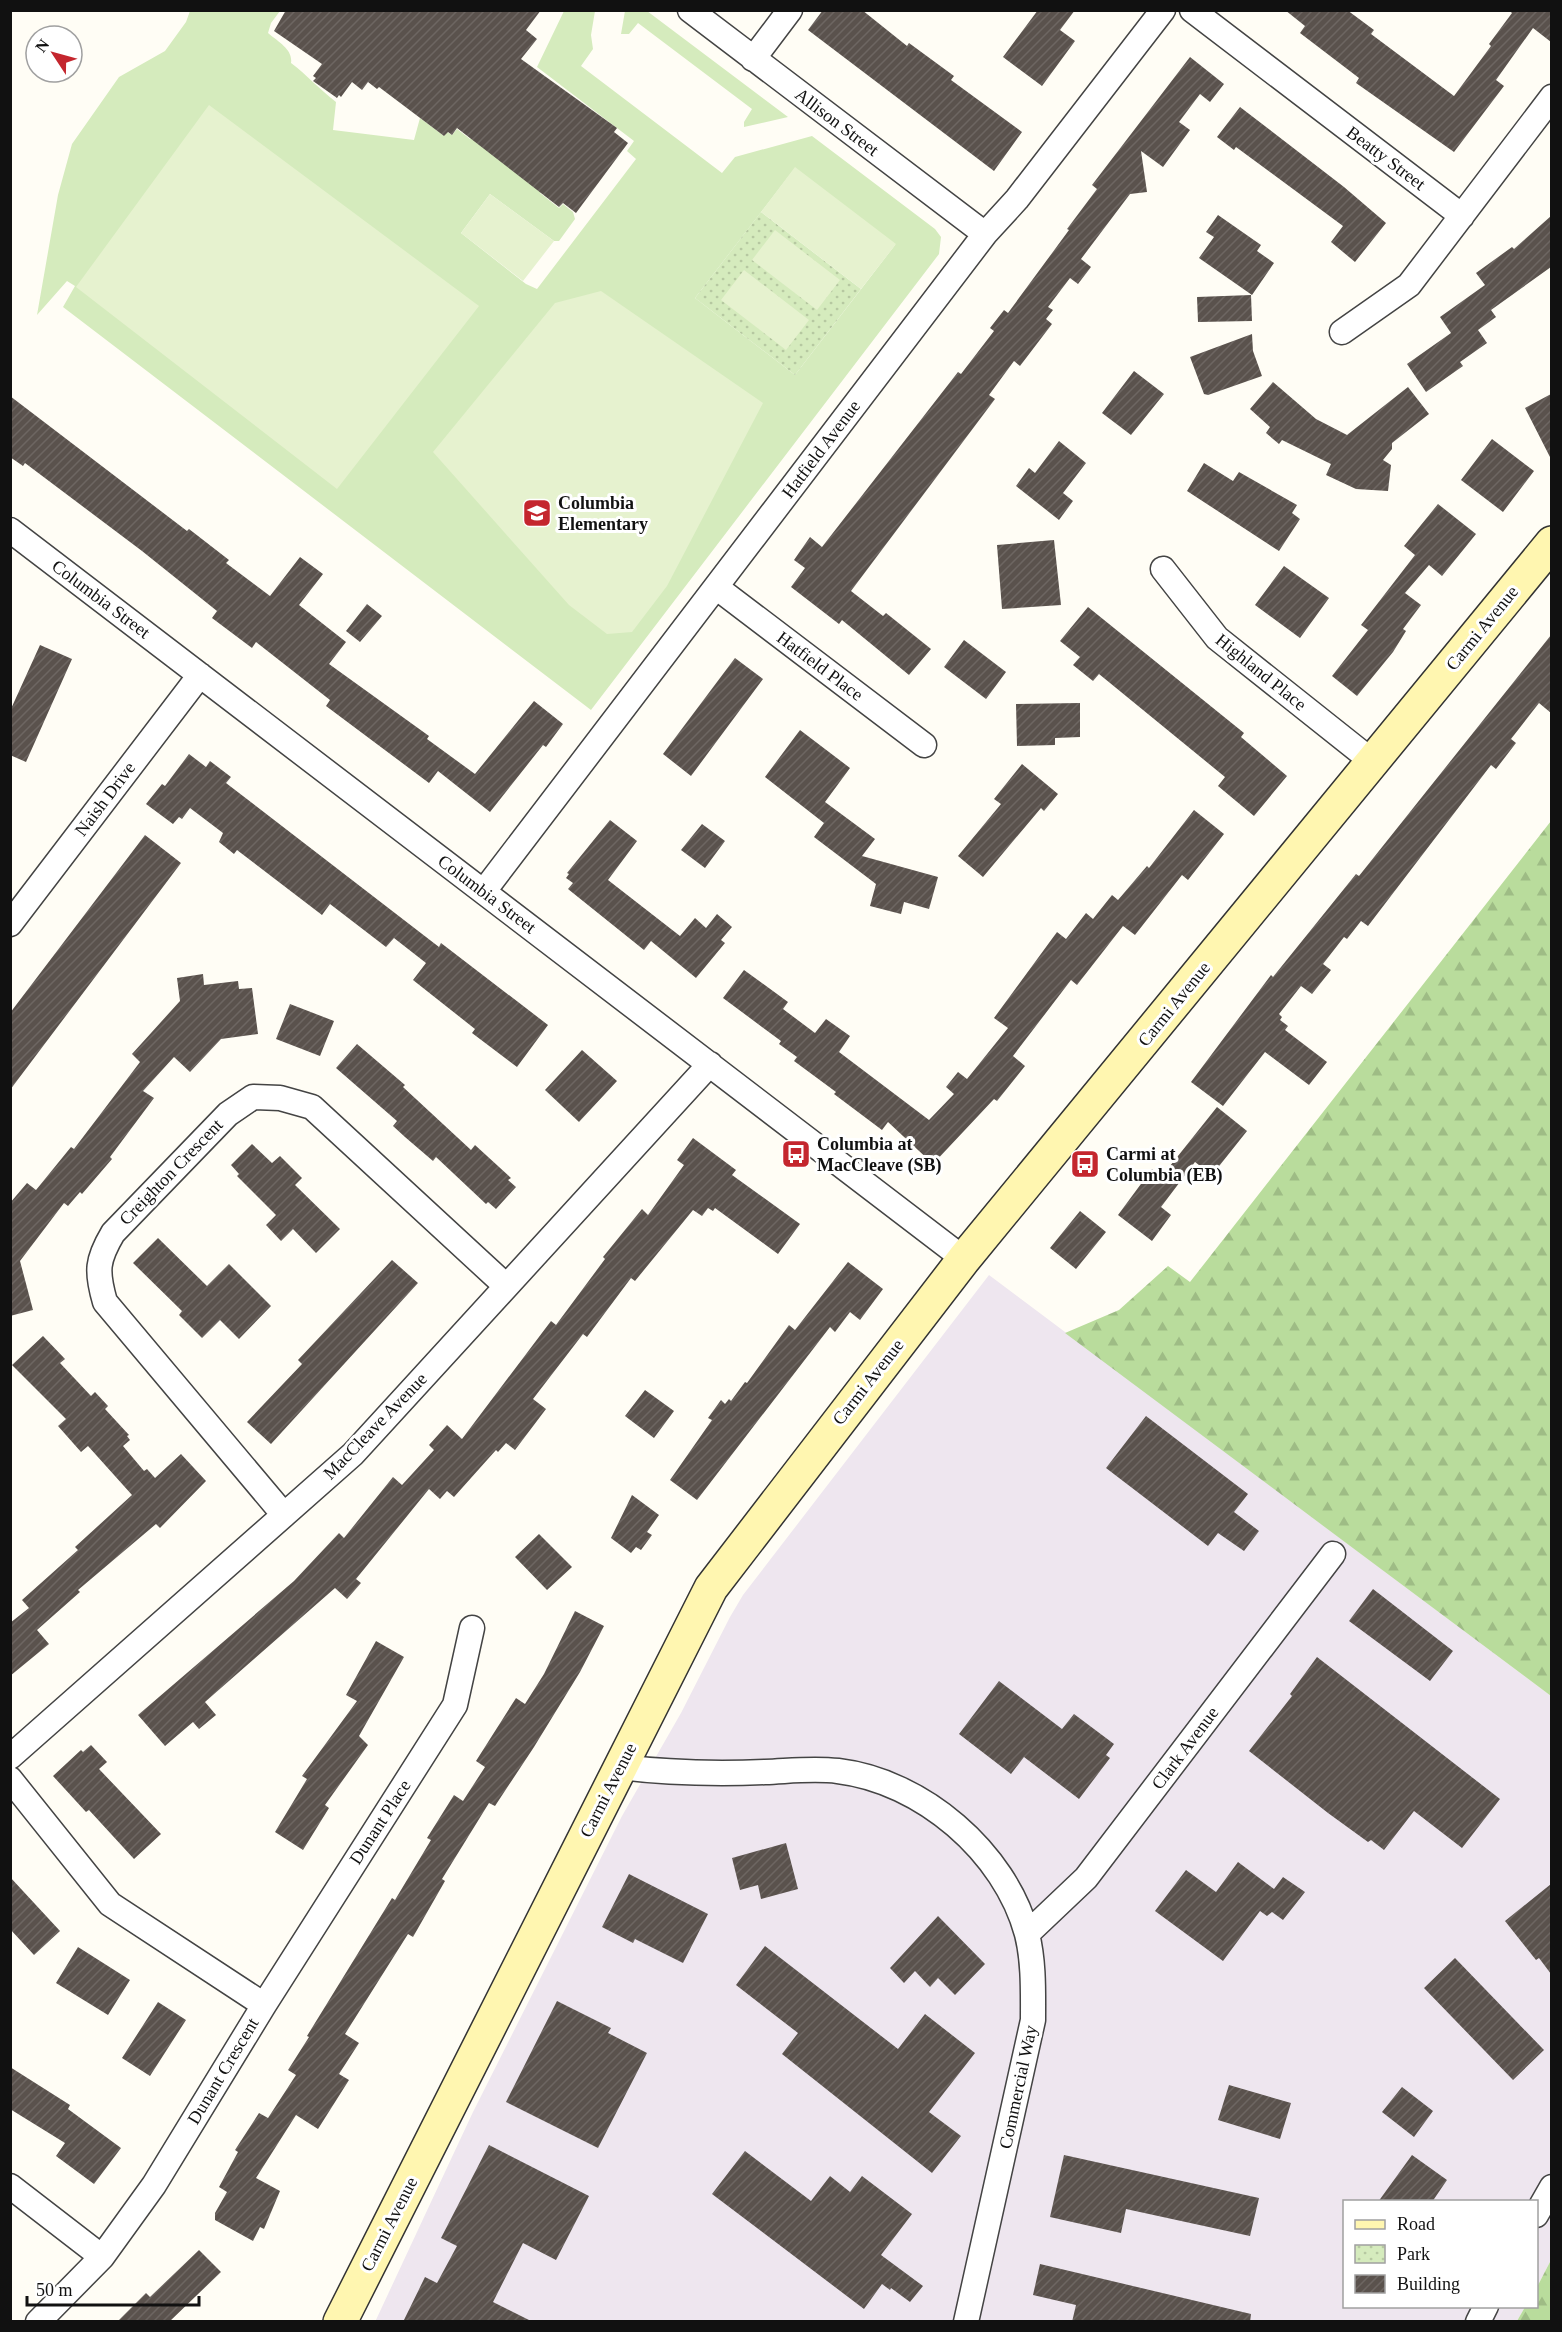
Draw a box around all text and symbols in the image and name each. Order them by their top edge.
north arrow [24,24,84,84]
text: N [32,35,53,55]
street label: Allison Street [791,84,883,160]
street label: Beatty Street [1343,122,1429,194]
street label: Hatfield Avenue [778,396,864,502]
place label: Columbia Elementary [558,493,648,534]
school or university icon: Columbia Elementary [521,497,553,529]
street label: Columbia Street [48,556,154,642]
street label: Carmi Avenue [1442,582,1522,674]
street label: Hatfield Place [773,627,867,705]
street label: Highland Place [1212,629,1310,715]
street label: Naish Drive [71,758,139,840]
street label: Columbia Street [434,851,540,937]
street label: Carmi Avenue [1134,958,1214,1050]
street label: Creighton Crescent [115,1115,227,1229]
place label: Columbia at MacCleave (SB) [817,1134,941,1176]
bus stop icon: Columbia at MacCleave (SB) [780,1138,812,1170]
place label: Carmi at Columbia (EB) [1106,1144,1223,1186]
bus stop icon: Carmi at Columbia (EB) [1069,1148,1101,1180]
street label: Carmi Avenue [828,1335,908,1429]
street label: MacCleave Avenue [319,1369,431,1483]
street label: Clark Avenue [1147,1703,1223,1793]
street label: Carmi Avenue [576,1740,640,1840]
street label: Dunant Place [345,1776,415,1868]
street label: Dunant Crescent [183,2014,263,2128]
street label: Commercial Way [995,2023,1041,2151]
street label: Carmi Avenue [357,2174,421,2274]
legend [1343,2200,1538,2308]
text: Road [1397,2214,1435,2234]
text: Park [1397,2244,1430,2264]
scale bar [27,2269,200,2307]
text: Building [1397,2274,1460,2294]
text: 50 m [36,2280,73,2300]

